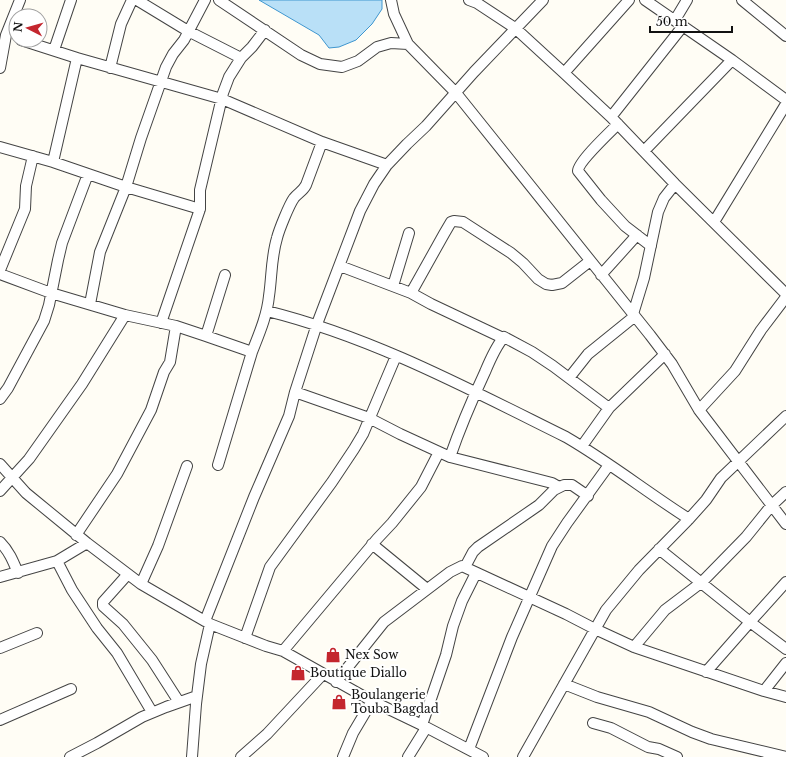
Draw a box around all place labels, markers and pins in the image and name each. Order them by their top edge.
shop icon: Nex Sow [324,646,342,664]
place label: Nex Sow [345,647,399,662]
shop icon: Boutique Diallo [289,664,307,682]
place label: Boutique Diallo [310,665,407,680]
place label: Boulangerie Touba Bagdad [351,687,439,716]
shop icon: Boulangerie Touba Bagdad [330,693,348,711]

